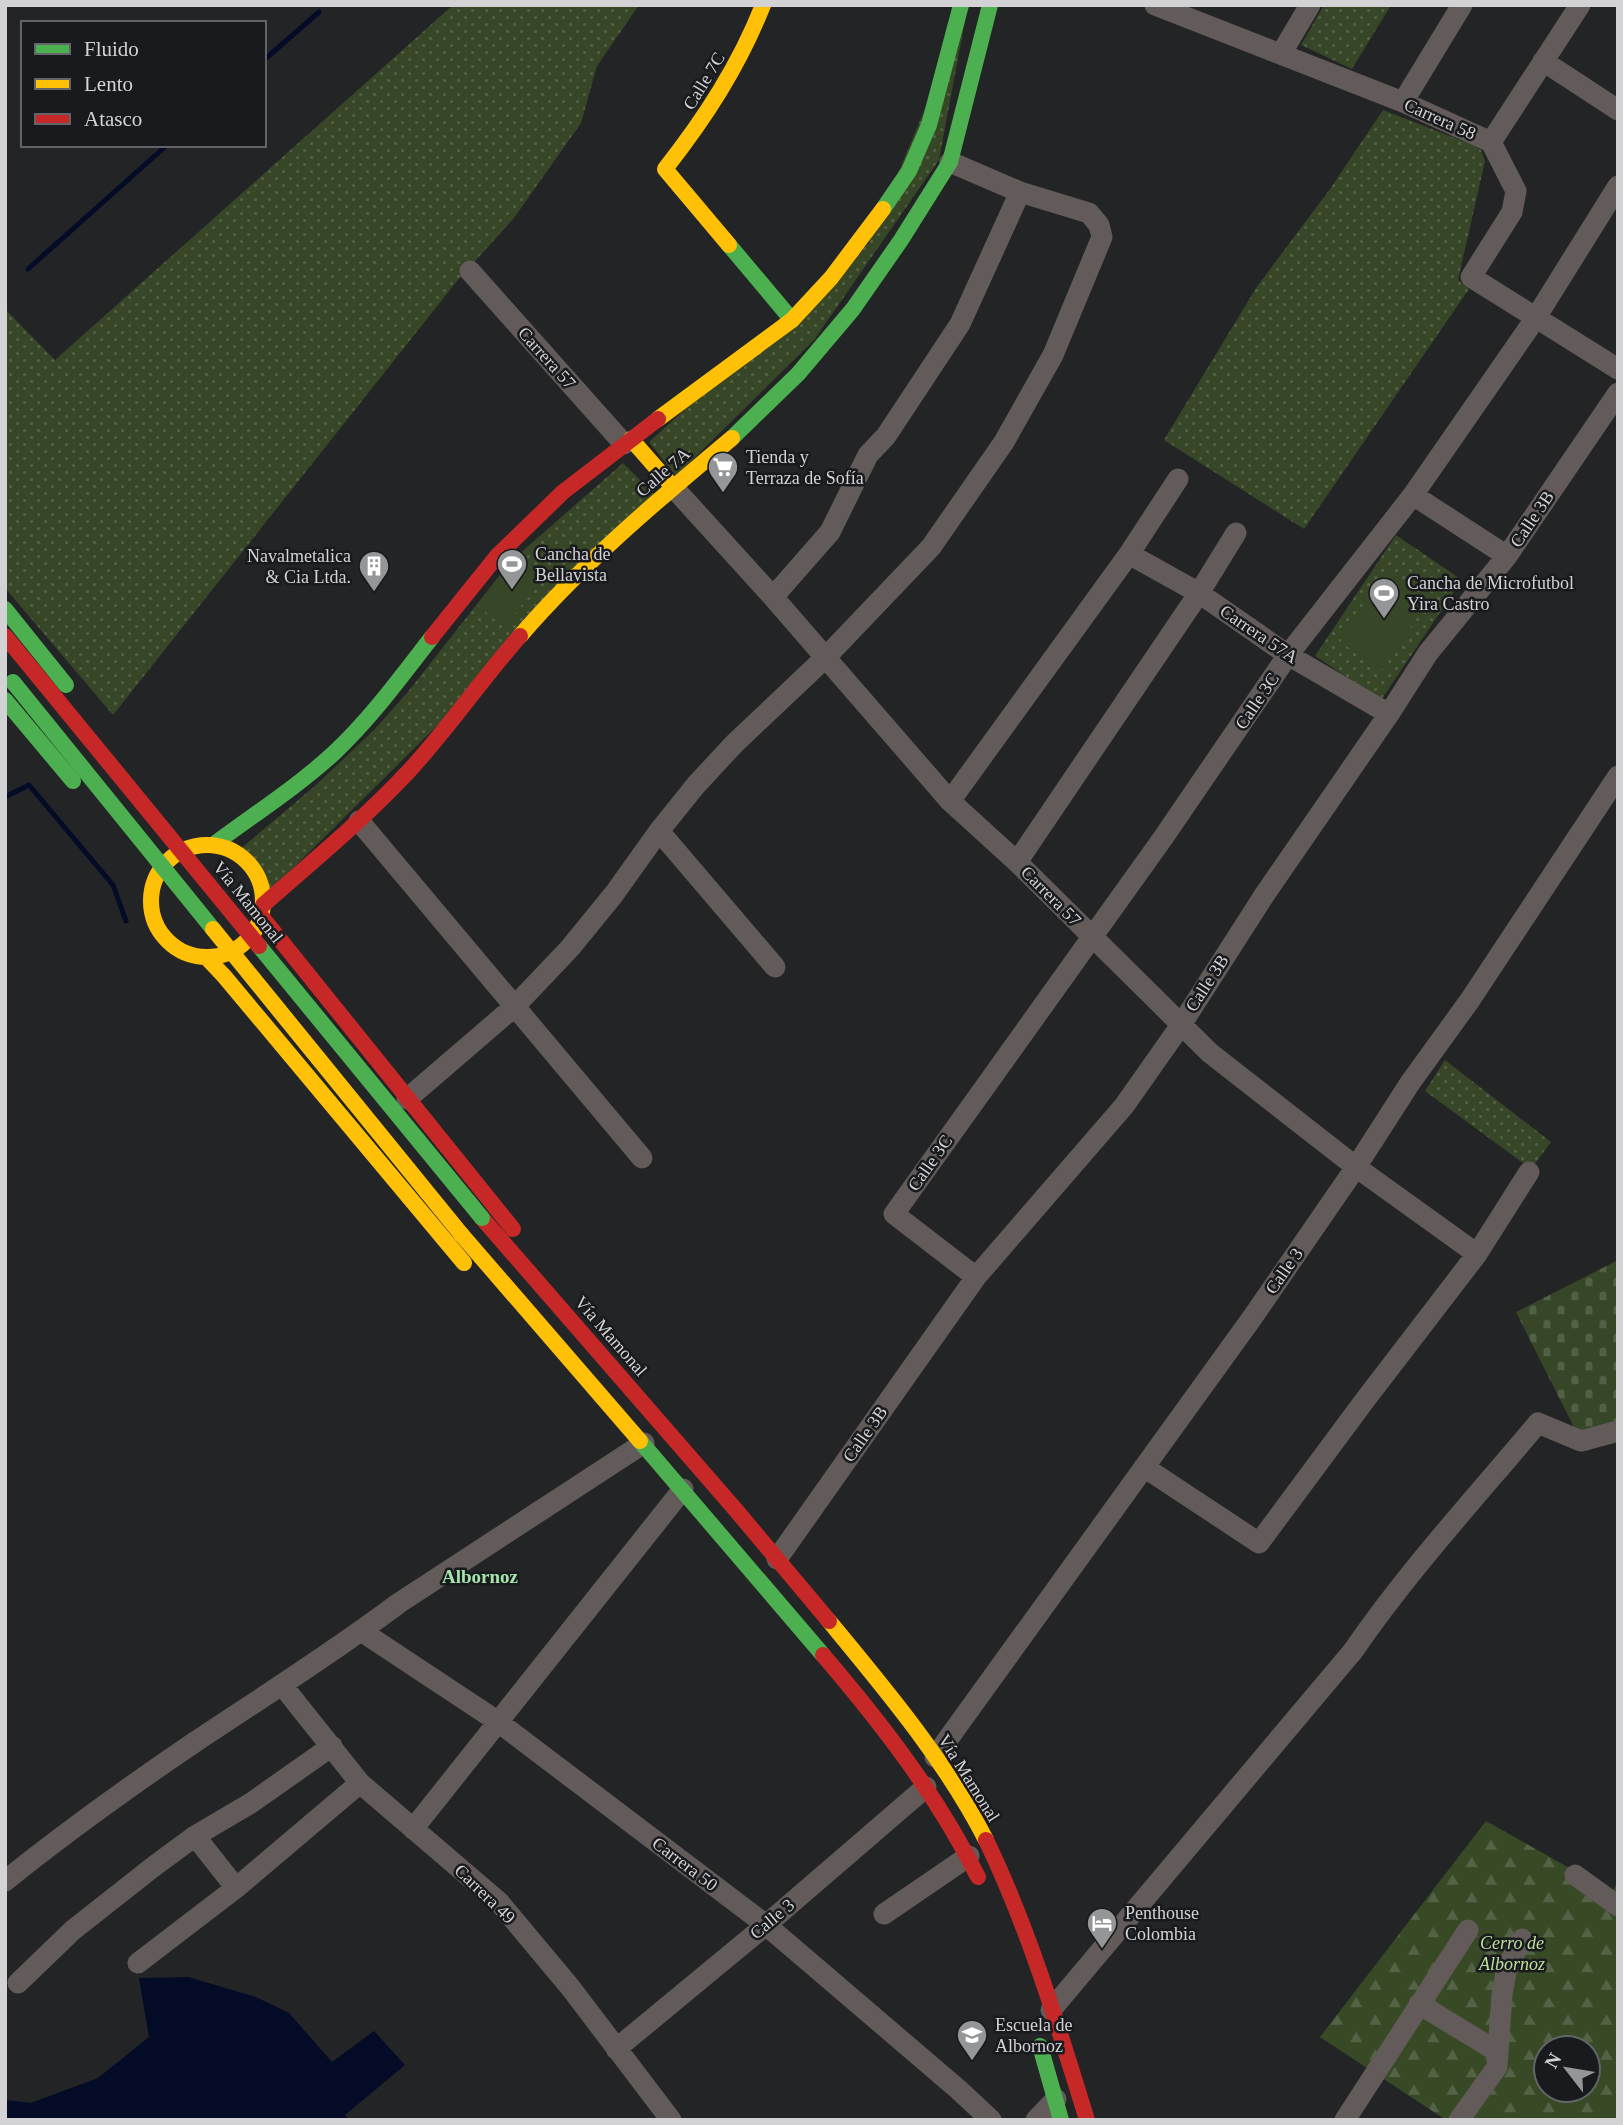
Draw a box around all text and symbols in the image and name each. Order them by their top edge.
legend [21,21,266,147]
text: Fluido [84,37,139,61]
street label: Calle 7C [679,49,729,113]
text: Lento [84,72,133,96]
street label: Carrera 58 [1401,94,1479,144]
text: Atasco [84,107,142,131]
street label: Carrera 57 [514,323,580,393]
street label: Calle 7A [632,443,694,501]
place label: Tienda y Terraza de Sofía [746,447,864,488]
supermarket icon: Tienda y Terraza de Sofía [706,450,740,494]
street label: Calle 3B [1506,487,1558,551]
place label: Cancha de Bellavista [535,544,610,585]
place label: Navalmetalica & Cia Ltda. [247,546,351,587]
sports icon: Cancha de Bellavista [495,547,529,591]
building icon: Navalmetalica & Cia Ltda. [357,549,391,593]
place label: Cancha de Microfutbol Yira Castro [1407,573,1574,614]
sports icon: Cancha de Microfutbol Yira Castro [1367,576,1401,620]
street label: Carrera 57A [1216,601,1302,667]
street label: Calle 3C [1231,669,1283,733]
street label: Vía Mamonal [209,857,287,947]
street label: Carrera 57 [1017,862,1085,930]
street label: Calle 3B [1181,951,1233,1015]
street label: Calle 3C [904,1131,956,1195]
street label: Calle 3 [1261,1244,1307,1298]
street label: Vía Mamonal [571,1292,651,1380]
street label: Calle 3B [839,1402,891,1466]
district label: Albornoz [442,1566,519,1587]
street label: Vía Mamonal [934,1731,1004,1825]
street label: Carrera 50 [648,1833,722,1895]
street label: Carrera 49 [451,1860,519,1928]
street label: Calle 3 [746,1895,798,1943]
place label: Penthouse Colombia [1125,1903,1199,1944]
hotel icon: Penthouse Colombia [1085,1906,1119,1950]
park label: Cerro de Albornoz [1478,1933,1545,1974]
place label: Escuela de Albornoz [995,2015,1072,2056]
school or university icon: Escuela de Albornoz [955,2018,989,2062]
north arrow [1532,2034,1602,2104]
text: N [1540,2049,1566,2072]

